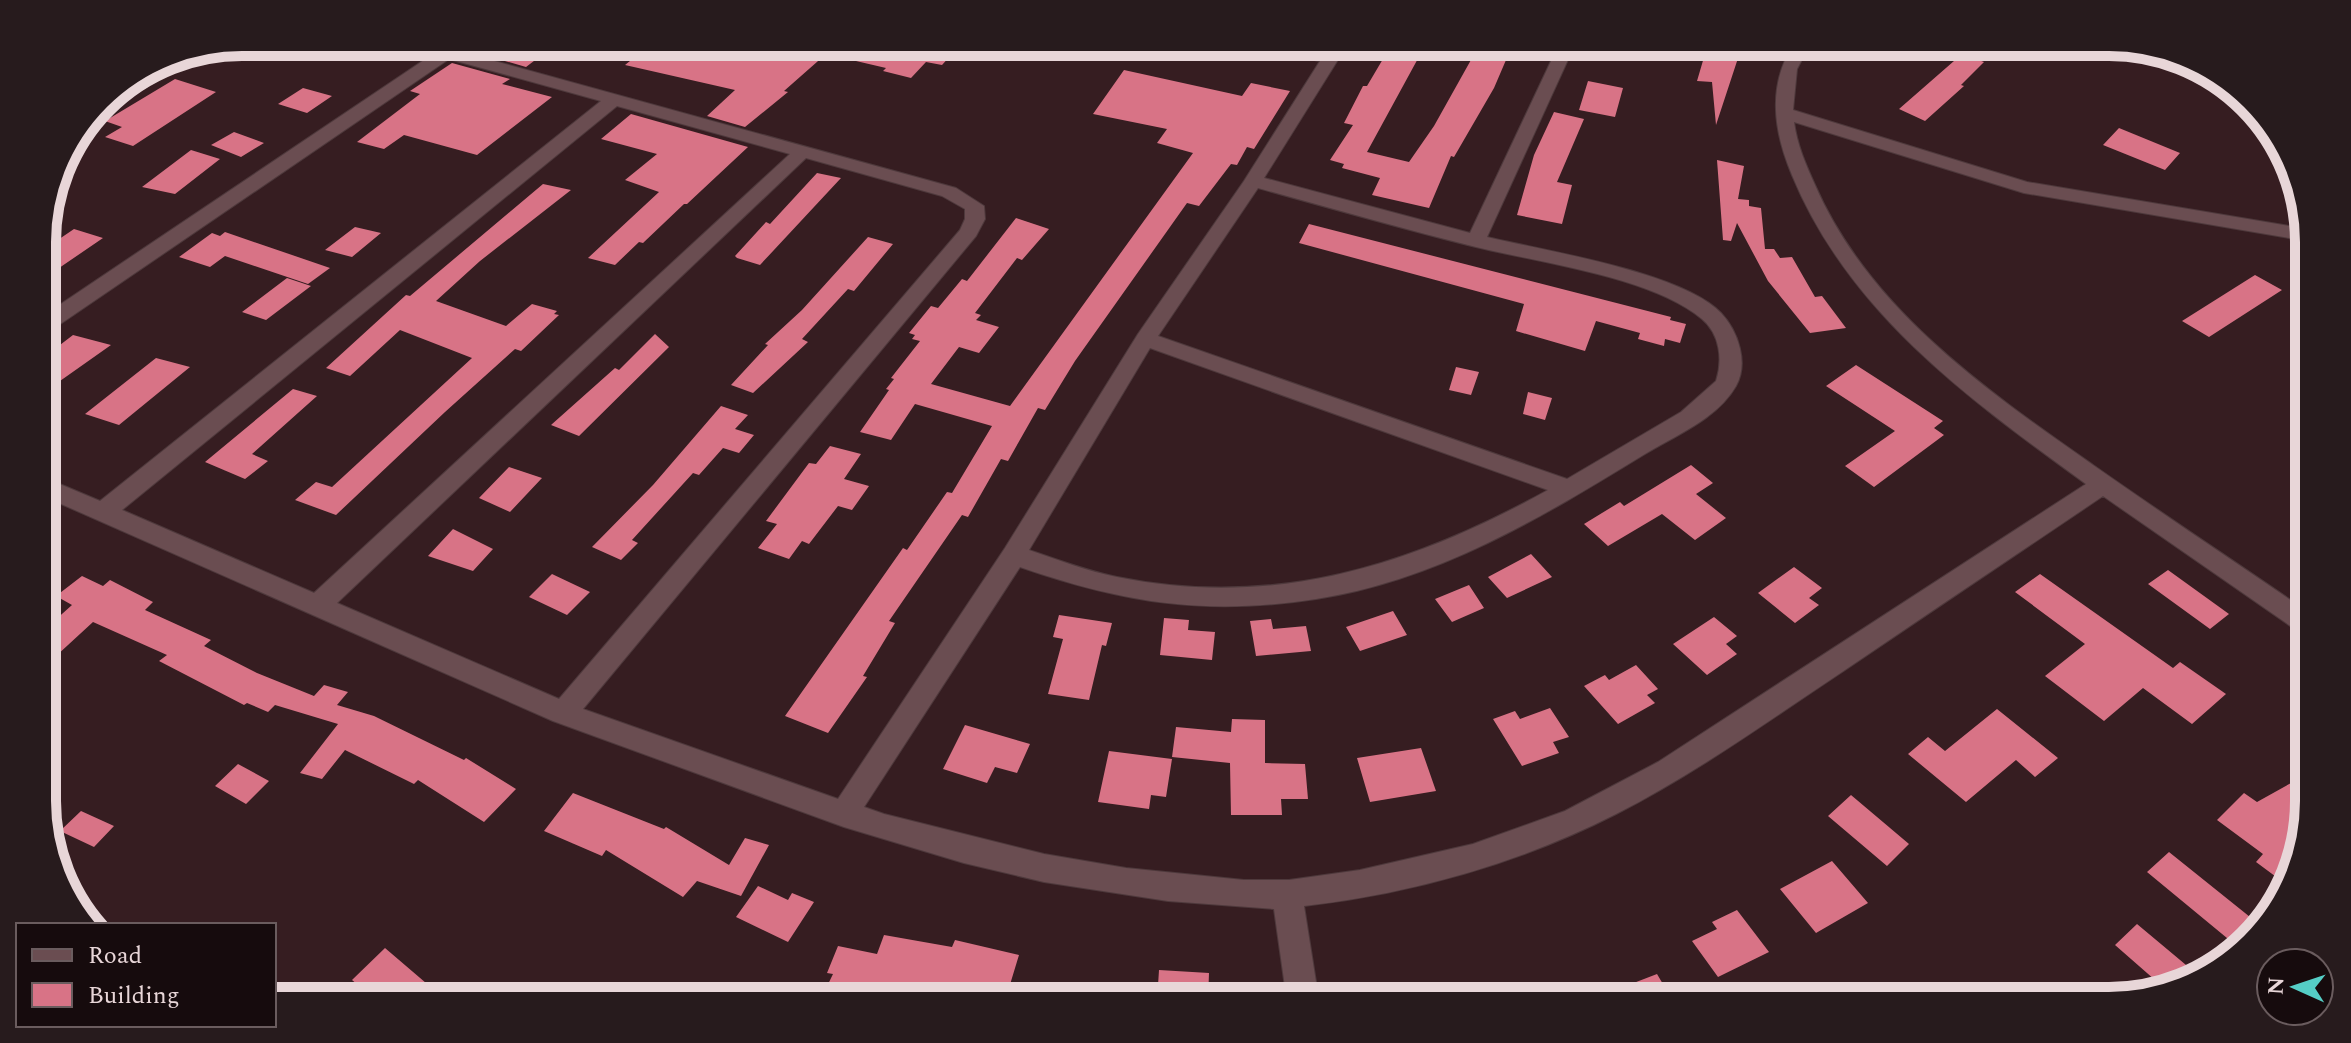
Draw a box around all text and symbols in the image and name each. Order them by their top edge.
legend [16,923,276,1027]
text: Road [88,938,142,974]
north arrow [2255,947,2335,1027]
text: N [2260,976,2293,996]
text: Building [88,978,180,1014]

